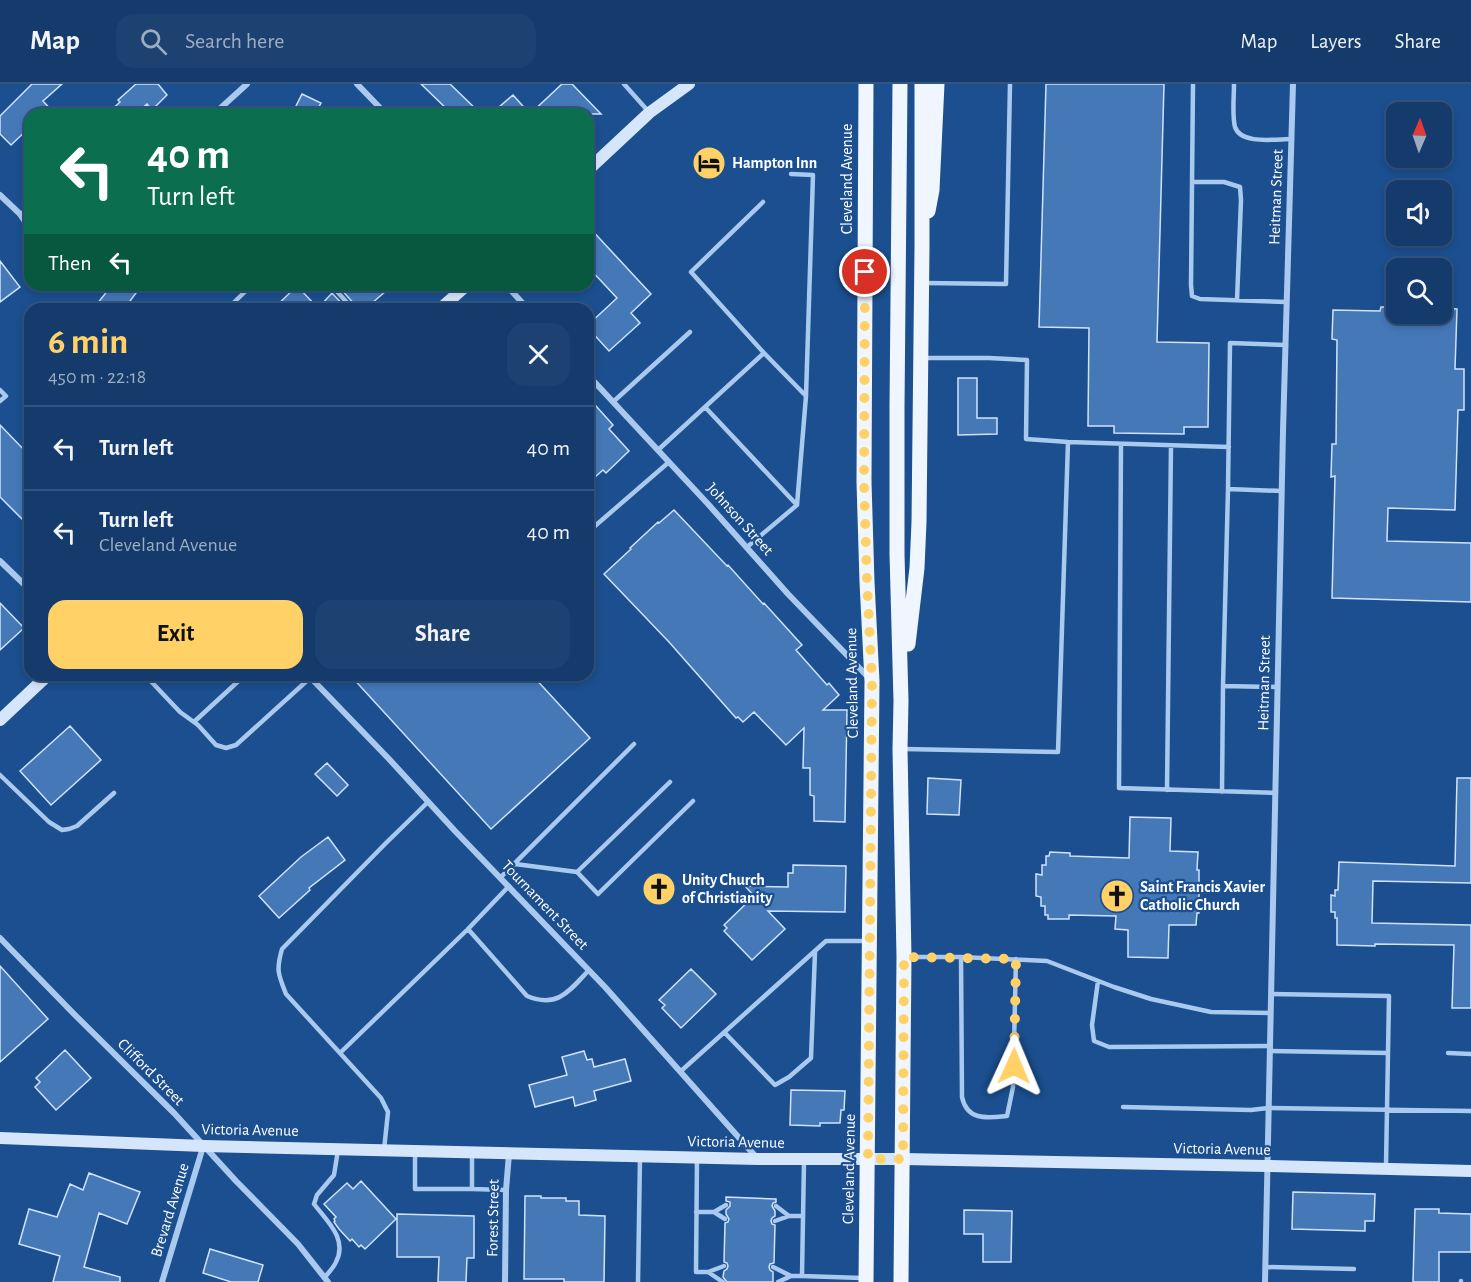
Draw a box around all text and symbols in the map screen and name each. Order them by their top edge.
search box [116,14,536,68]
icon: search [137,25,170,58]
text: Map [30,27,80,55]
text: Search here [185,30,284,52]
text: Map [1241,31,1277,52]
text: Layers [1310,31,1361,52]
text: Share [1394,31,1441,52]
north arrow [1386,102,1452,168]
map controls [1386,102,1452,324]
street label: Cleveland Avenue [839,124,855,234]
icon: left [48,132,126,210]
text: 40 m [147,134,230,176]
hotel icon: Hampton Inn [691,145,727,181]
street label: Heitman Street [1266,149,1286,245]
place label: Hampton Inn [732,155,817,171]
button: sound [1386,180,1452,246]
text: Turn left [147,183,235,210]
icon: left [104,246,137,279]
pin [839,246,890,297]
text: Then [48,252,92,274]
icon: arrive [848,255,881,288]
button: search [1386,258,1452,324]
button: close [507,323,570,386]
text: 6 min [48,324,128,360]
text: 450 m · 22:18 [48,367,146,387]
icon: left [48,432,81,465]
text: Turn left [99,437,173,459]
text: 40 m [527,437,570,459]
street label: Johnson Street [704,480,776,558]
text: Turn left [99,509,173,531]
icon: left [48,516,81,549]
text: 40 m [527,521,570,543]
text: Cleveland Avenue [99,535,237,555]
button: Exit [48,600,303,669]
button: Share [315,600,570,669]
street label: Cleveland Avenue [843,628,861,738]
street label: Heitman Street [1255,635,1273,731]
street label: Tournament Street [499,857,591,953]
church icon: Unity Church of Christianity [641,871,677,907]
place label: Unity Church of Christianity [682,872,773,907]
church icon: Saint Francis Xavier Catholic Church [1099,878,1135,914]
place label: Saint Francis Xavier Catholic Church [1140,879,1265,913]
position arrow [982,1034,1046,1098]
street label: Clifford Street [115,1036,187,1108]
street label: Cleveland Avenue [840,1114,858,1224]
street label: Victoria Avenue [201,1121,299,1139]
street label: Victoria Avenue [687,1133,785,1151]
street label: Victoria Avenue [1173,1140,1271,1158]
street label: Brevard Avenue [148,1161,192,1259]
street label: Forest Street [484,1179,502,1257]

